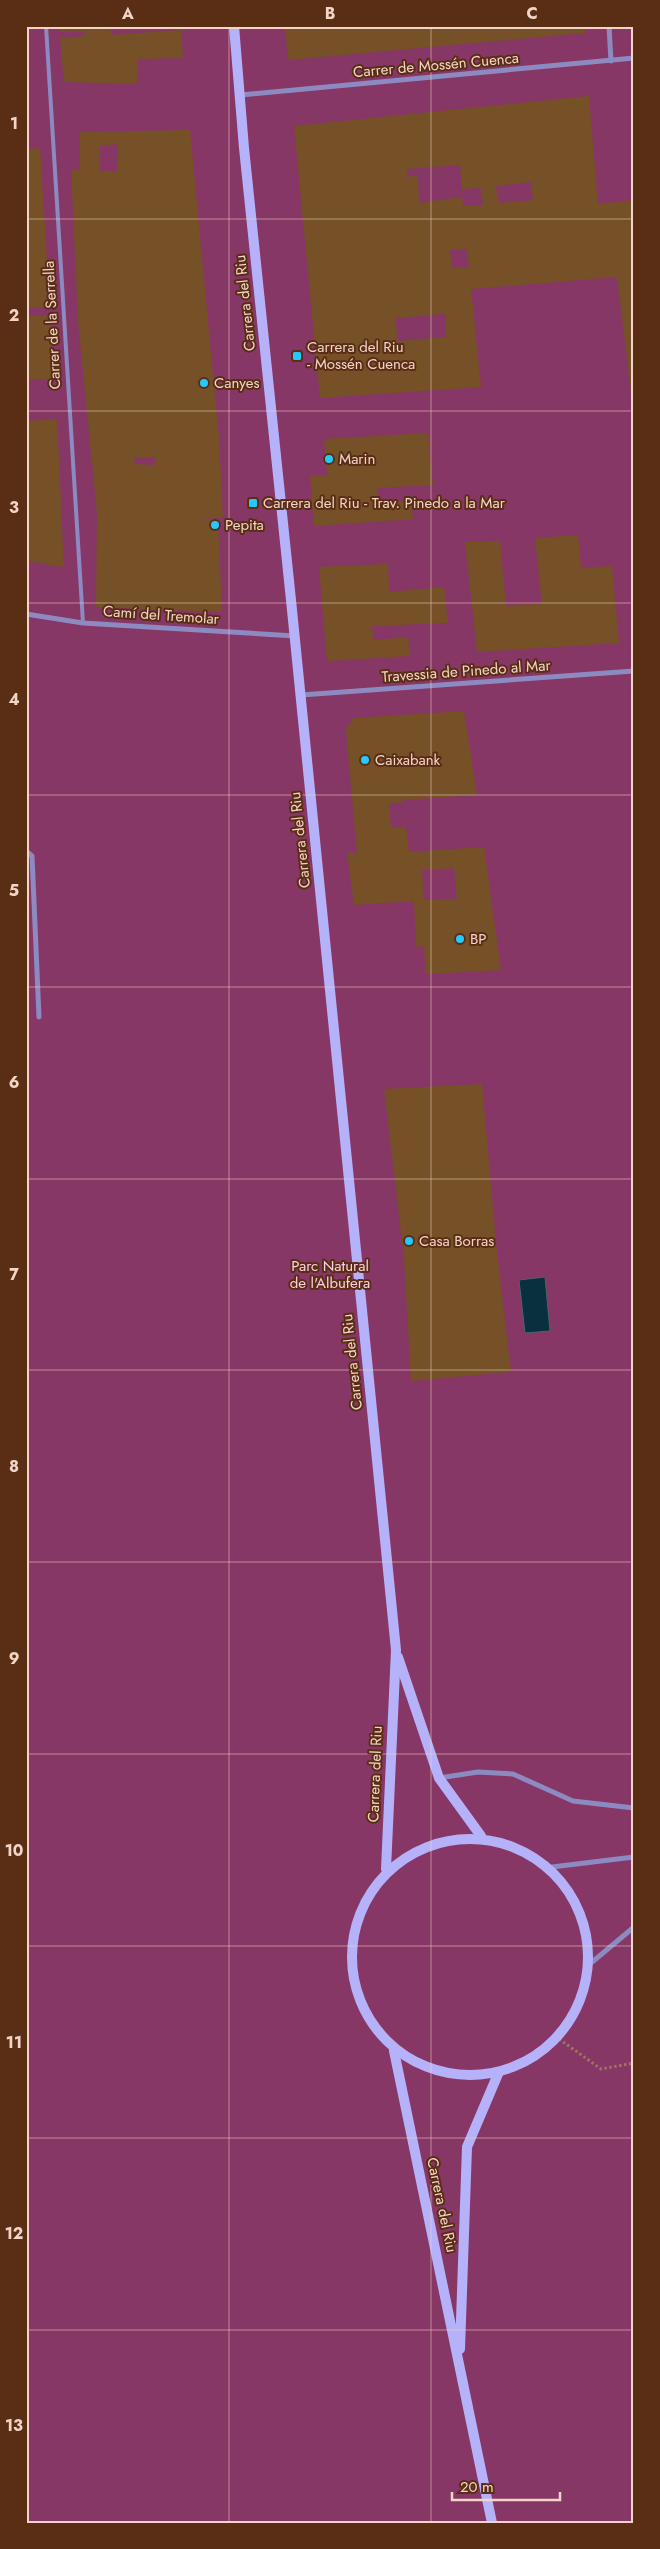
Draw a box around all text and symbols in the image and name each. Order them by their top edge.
text: A [121,2,134,25]
text: B [325,2,335,25]
text: C [526,2,538,25]
street label: Carrer de Mossén Cuenca [352,47,520,83]
text: 1 [10,112,18,135]
street label: Carrera del Riu [229,254,261,352]
street label: Carrer de la Serrella [38,260,66,390]
text: 2 [9,304,19,327]
place label: Carrera del Riu - Mossén Cuenca [307,336,415,375]
marker: Carrera del Riu - Mossén Cuenca [291,350,303,362]
place label: Canyes [214,372,259,394]
marker: Canyes [198,377,210,389]
place label: Marin [339,448,375,470]
marker: Marin [323,453,335,465]
place label: Carrera del Riu - Trav. Pinedo a la Mar [263,492,506,514]
text: 3 [9,496,19,519]
marker: Carrera del Riu - Trav. Pinedo a la Mar [247,497,259,509]
place label: Pepita [225,514,264,536]
marker: Pepita [209,519,221,531]
street label: Camí del Tremolar [102,600,220,630]
street label: Travessia de Pinedo al Mar [381,654,552,688]
text: 4 [8,688,20,711]
place label: Caixabank [375,749,441,771]
marker: Caixabank [359,754,371,766]
street label: Carrera del Riu [284,791,316,889]
text: 5 [9,879,19,902]
place label: BP [470,928,487,950]
marker: BP [454,933,466,945]
text: 6 [9,1071,19,1094]
place label: Casa Borras [419,1230,494,1252]
marker: Casa Borras [403,1235,415,1247]
park label: Parc Natural de l'Albufera [290,1255,370,1294]
text: 7 [9,1263,19,1286]
street label: Carrera del Riu [336,1313,368,1411]
text: 8 [9,1455,19,1478]
text: 9 [9,1647,19,1670]
street label: Carrera del Riu [362,1725,388,1823]
text: 10 [5,1839,23,1862]
text: 11 [6,2031,22,2054]
street label: Carrera del Riu [421,2155,463,2255]
text: 12 [5,2222,23,2245]
text: 13 [5,2414,23,2437]
scale bar [452,2469,560,2501]
text: 20 m [460,2476,494,2498]

